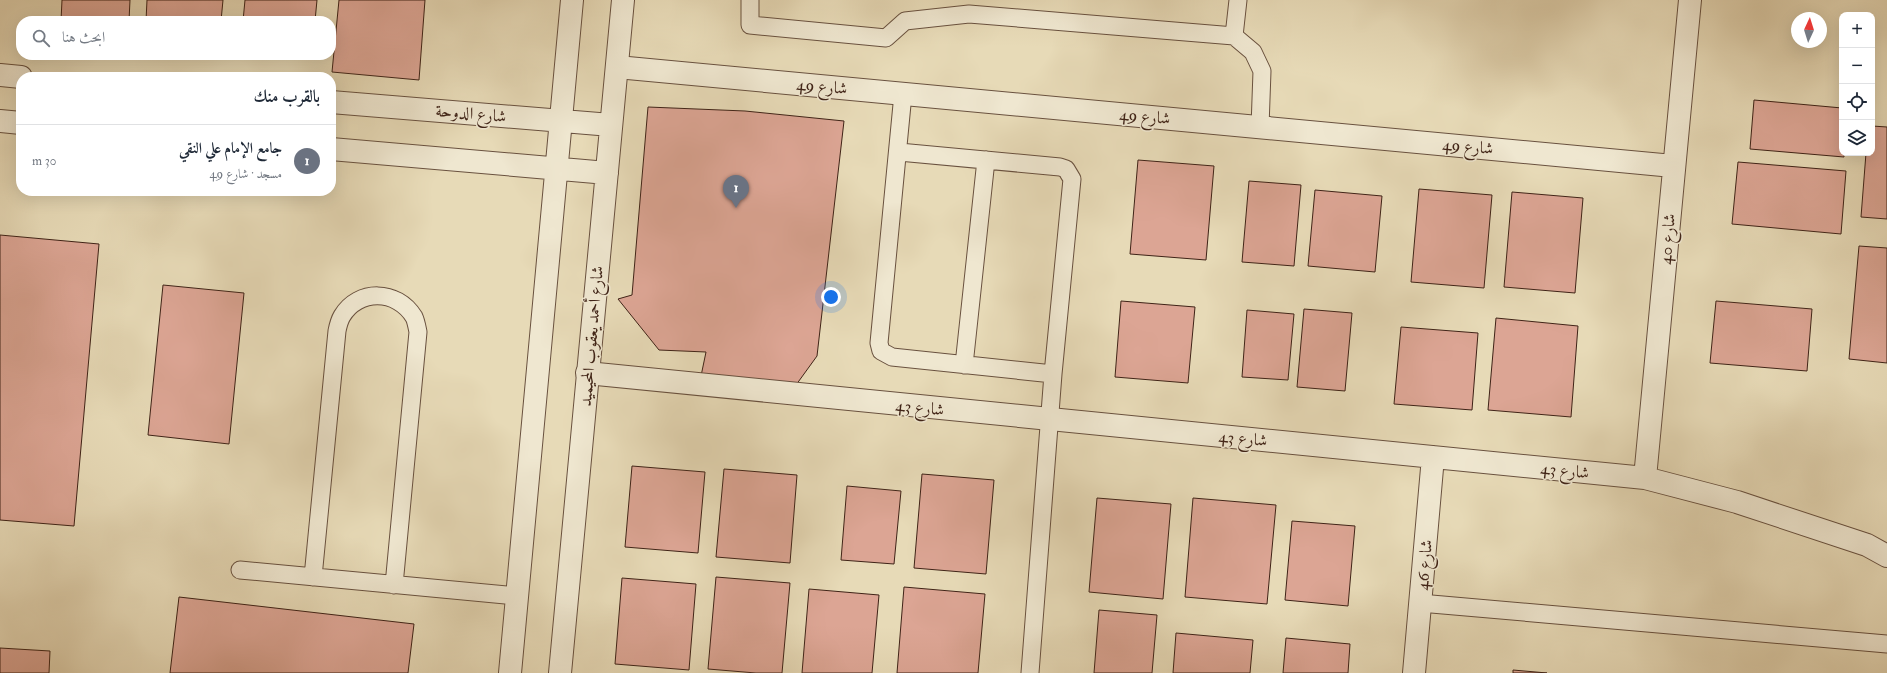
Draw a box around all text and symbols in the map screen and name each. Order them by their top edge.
north arrow [1791,12,1827,48]
map controls [1839,12,1875,156]
button: + [1839,12,1875,48]
search box [16,16,336,60]
icon: search [30,27,52,49]
text: ابحث هنا [62,28,105,47]
button: − [1839,48,1875,84]
street label: شارع 49 [795,74,848,102]
button: locate [1839,84,1875,120]
text: بالقرب منك [254,86,320,107]
street label: شارع الدوحة [434,100,507,130]
street label: شارع 49 [1118,104,1171,132]
button: layers [1839,120,1875,156]
street label: شارع 49 [1441,134,1494,162]
text: جامع الإمام علي النقي [179,139,282,158]
text: 30 m [32,153,57,169]
text: 1 [305,153,309,169]
text: مسجد · شارع 49 [209,166,282,182]
pin: 1 [723,175,749,208]
street label: شارع 40 [1655,213,1683,266]
street label: شارع أحمد يعقوب المحيميد [573,265,611,407]
your location [821,287,841,307]
street label: شارع 43 [894,395,945,423]
street label: شارع 43 [1217,426,1268,454]
street label: شارع 43 [1539,458,1590,486]
street label: شارع 46 [1412,539,1440,592]

